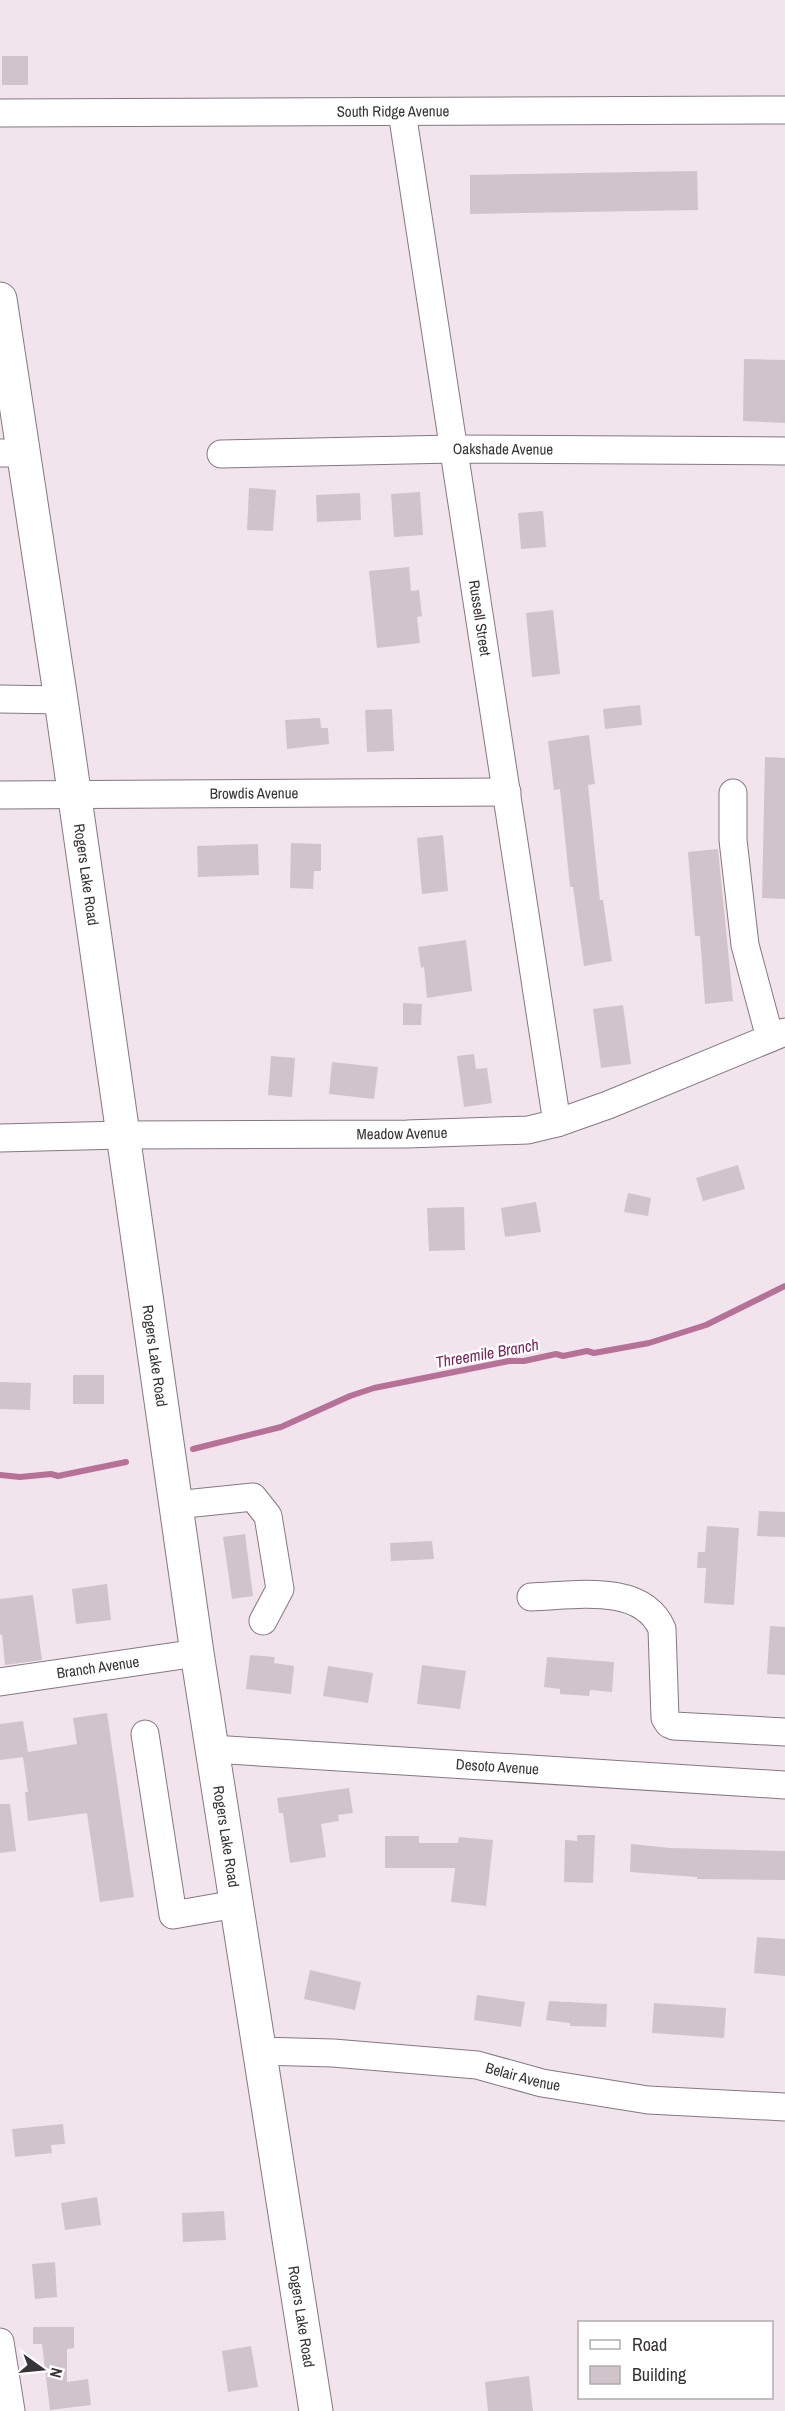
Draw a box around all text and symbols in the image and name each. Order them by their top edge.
street label: South Ridge Avenue [337,100,450,122]
street label: Oakshade Avenue [453,438,553,460]
street label: Russell Street [464,579,496,658]
street label: Browdis Avenue [210,782,299,804]
street label: Rogers Lake Road [69,822,104,927]
street label: Meadow Avenue [357,1122,448,1144]
street label: Rogers Lake Road [137,1303,173,1408]
water label: Threemile Branch [434,1333,540,1373]
street label: Branch Avenue [55,1651,141,1684]
street label: Desoto Avenue [455,1753,540,1780]
street label: Rogers Lake Road [208,1784,245,1889]
street label: Belair Avenue [483,2057,562,2096]
street label: Rogers Lake Road [283,2264,320,2369]
legend [578,2321,773,2399]
text: Road [632,2332,667,2357]
north arrow [12,2339,72,2399]
text: Building [632,2362,687,2387]
text: N [45,2365,68,2380]

